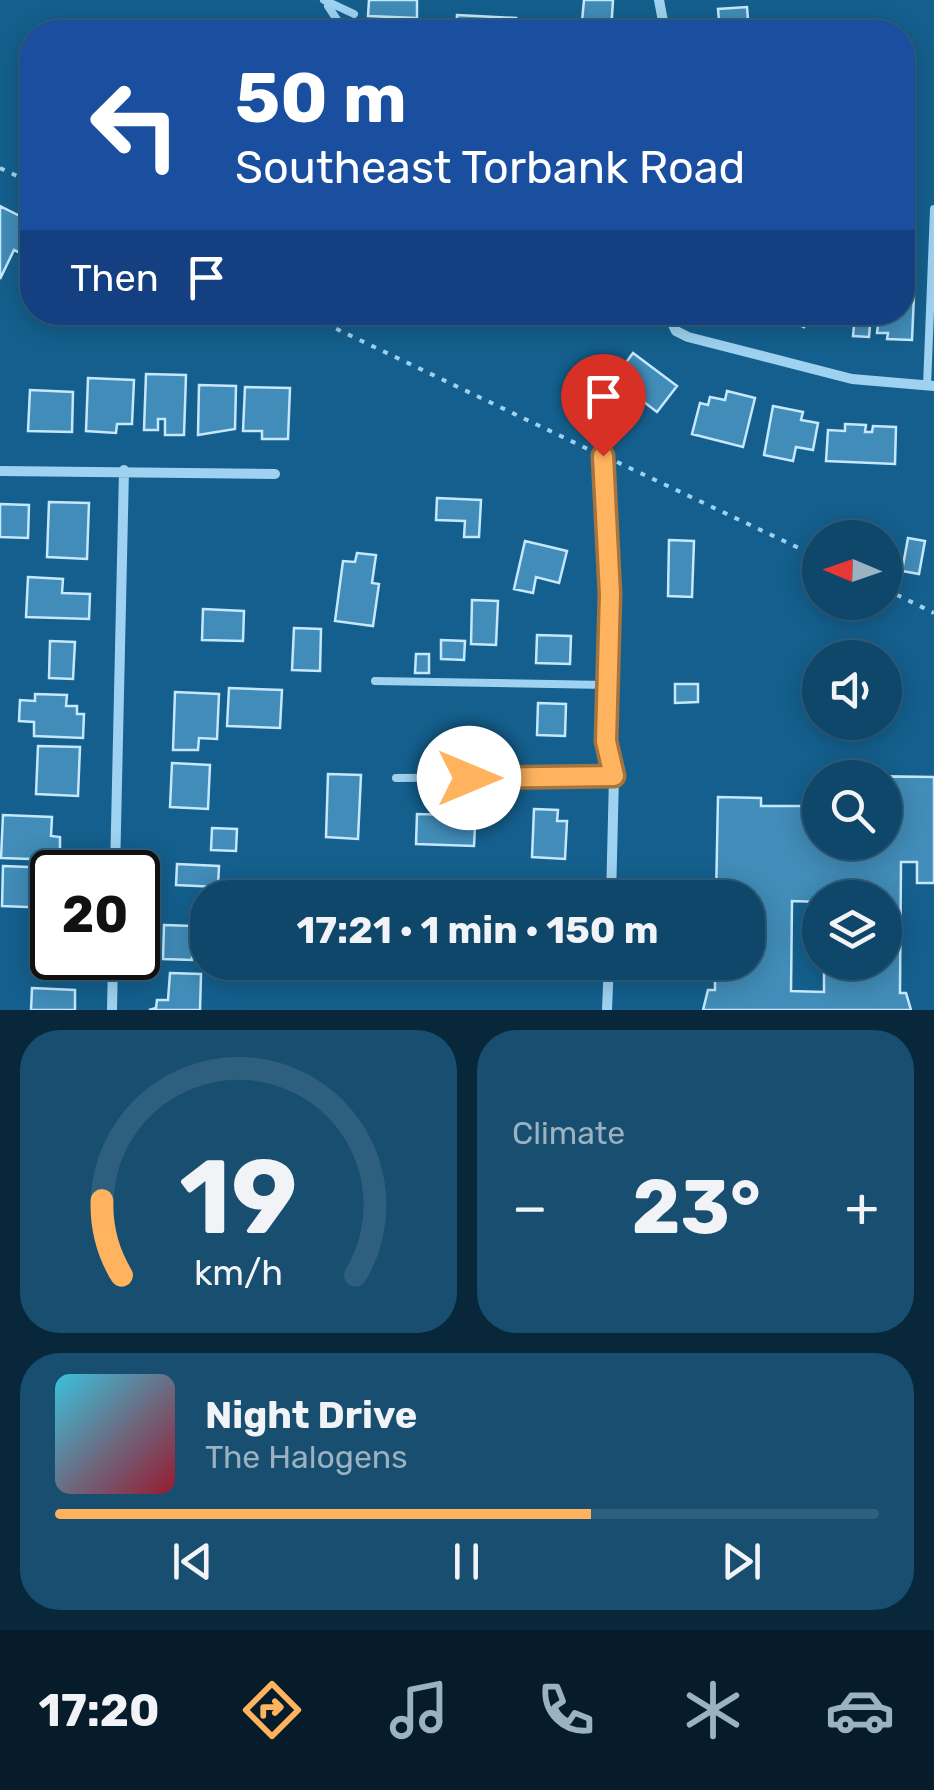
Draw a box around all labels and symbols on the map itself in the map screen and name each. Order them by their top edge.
pin [561,354,646,457]
north arrow [802,520,902,620]
position arrow [417,726,521,830]
speed limit sign: 20 [30,850,160,980]

